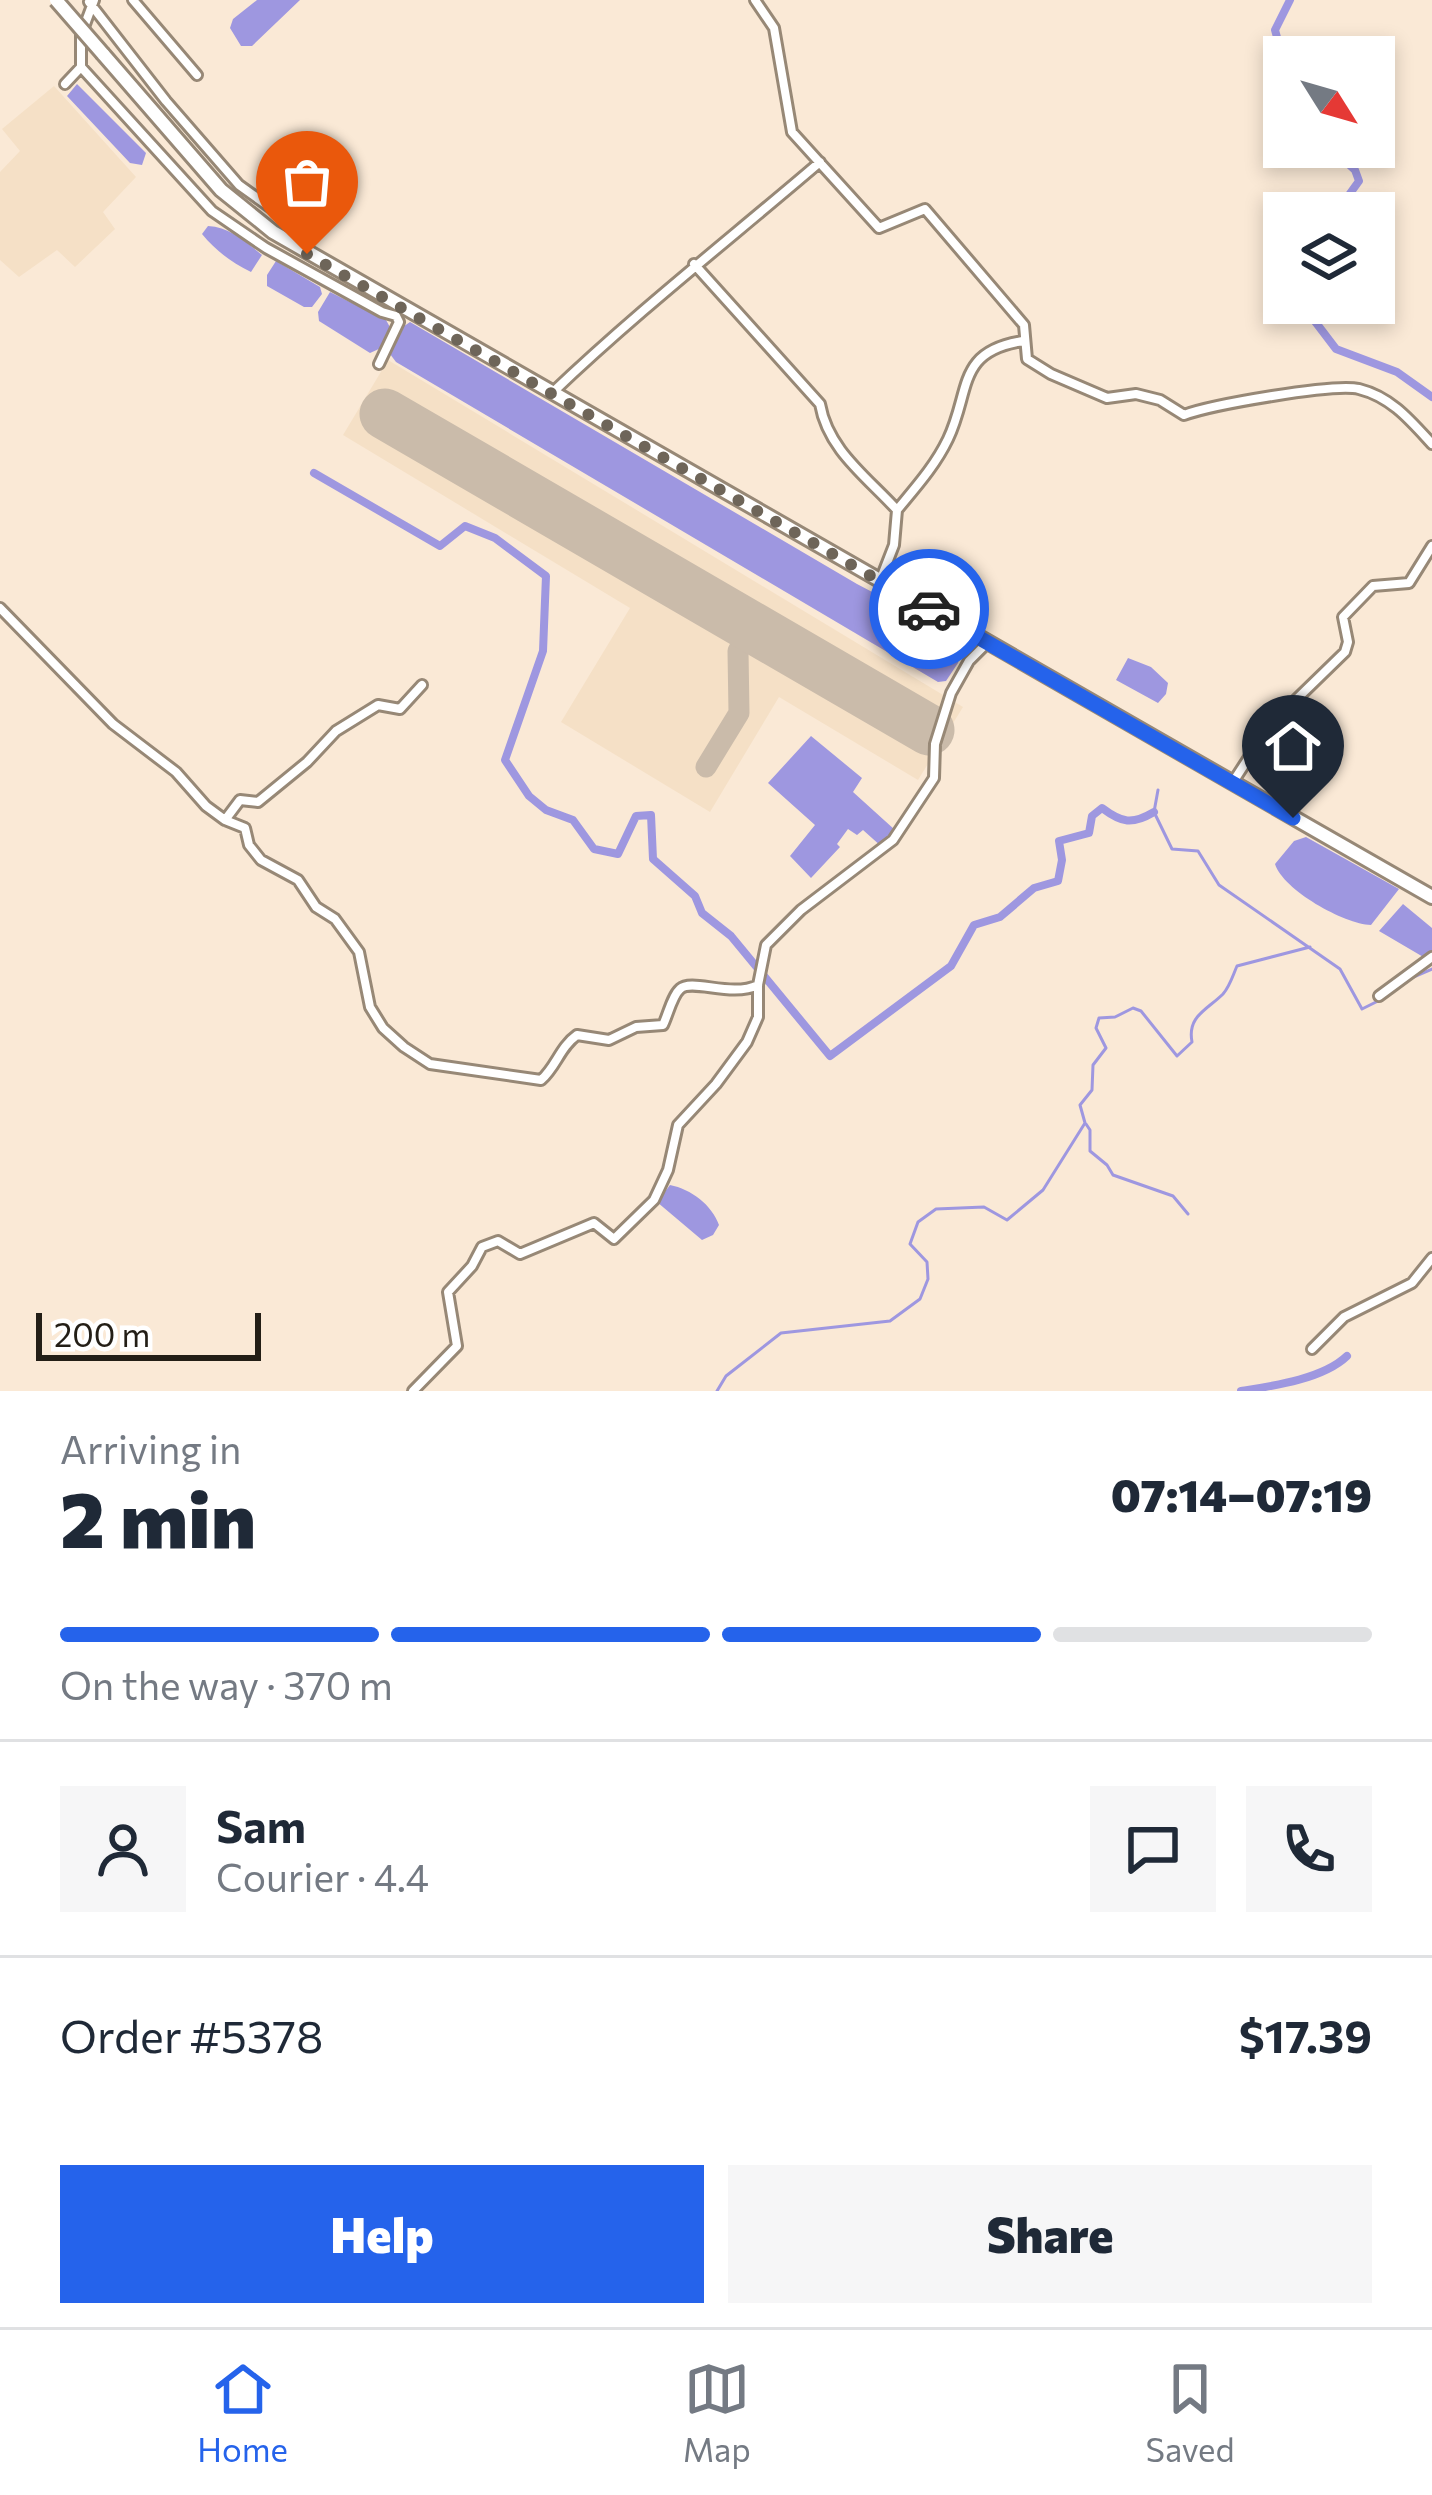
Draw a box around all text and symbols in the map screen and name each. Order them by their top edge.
north arrow [1263,36,1395,168]
map controls [1263,36,1395,324]
pin [256,131,358,254]
icon: bag [274,149,340,215]
button: layers [1263,192,1395,324]
courier [869,549,989,669]
icon: car [896,576,962,642]
pin [1242,695,1344,818]
icon: home [1260,713,1326,779]
scale bar [36,1307,261,1360]
text: 200 m [54,1313,150,1354]
text: Arriving in [60,1424,241,1472]
text: 07:14–07:19 [1111,1466,1372,1521]
text: 2 min [60,1469,256,1564]
text: On the way · 370 m [60,1660,393,1708]
button: person [60,1786,186,1912]
button: chat [1090,1786,1216,1912]
button: phone [1246,1786,1372,1912]
text: Sam [216,1797,306,1852]
text: Courier · 4.4 [216,1852,429,1900]
text: Order #5378 [60,2007,323,2062]
text: $17.39 [1239,2007,1372,2062]
button: Help [60,2165,704,2303]
button: Share [728,2165,1372,2303]
tab: Home [197,2356,288,2469]
tab: Map [683,2356,751,2469]
tab: Saved [1146,2356,1235,2469]

